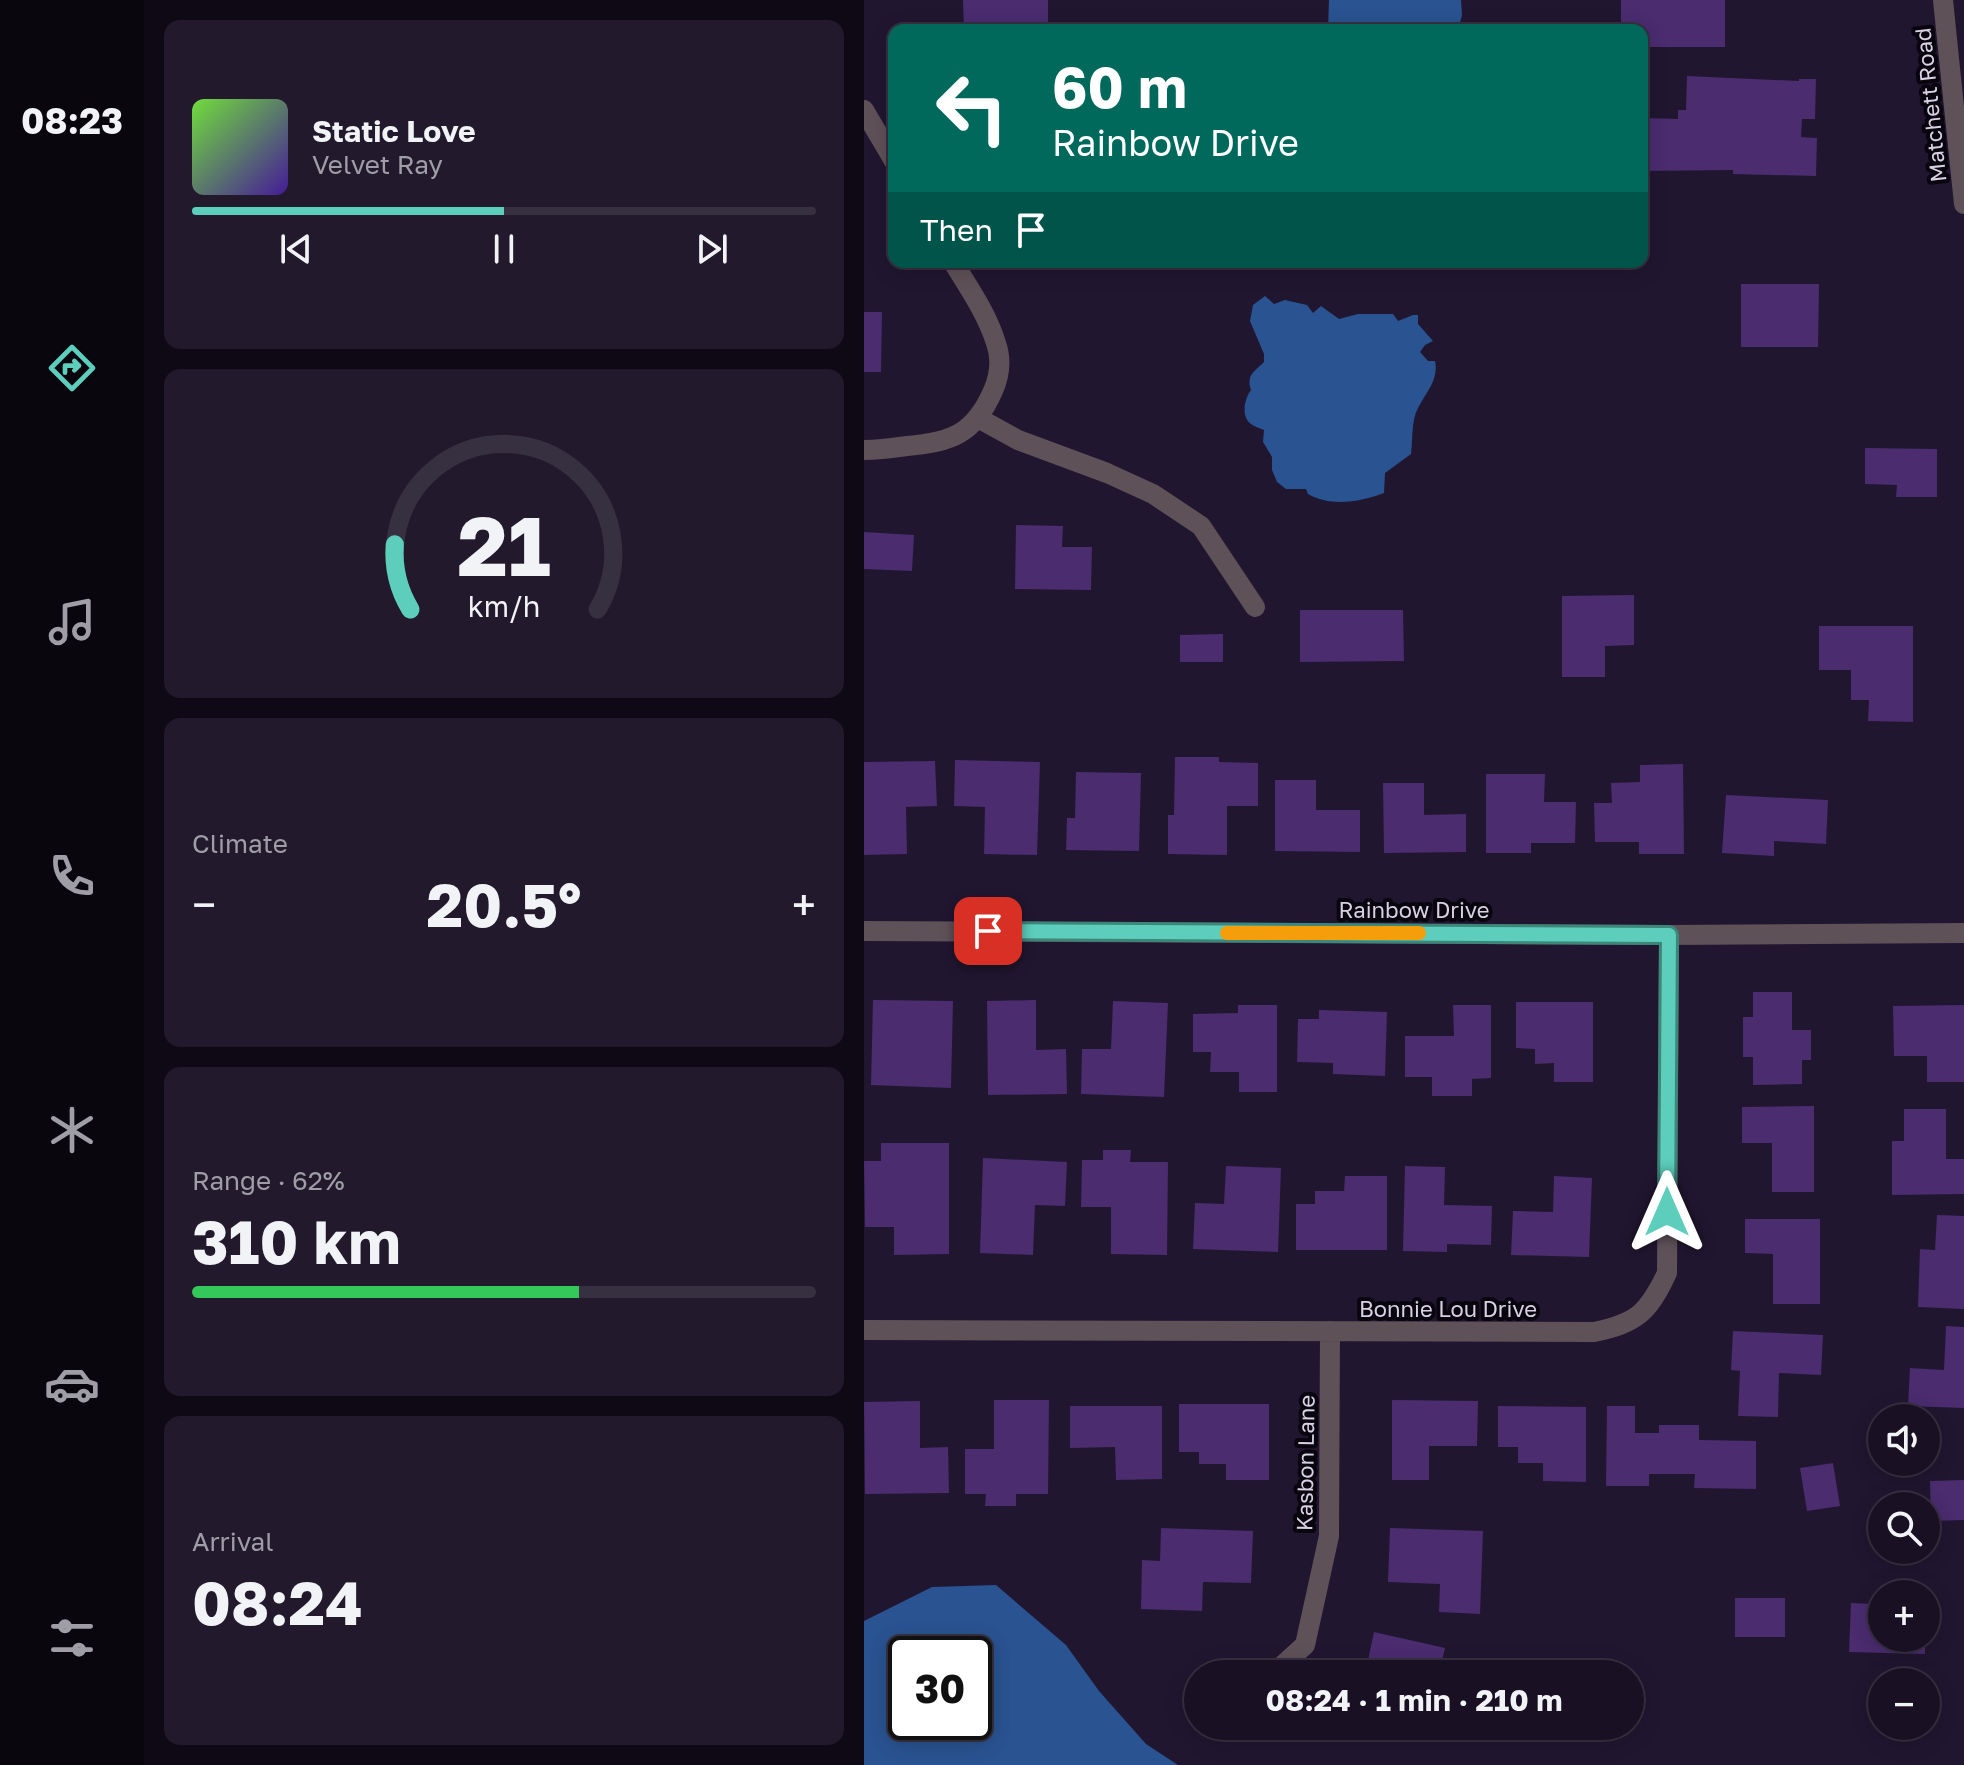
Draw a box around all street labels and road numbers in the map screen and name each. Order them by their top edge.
street label: Matchett Road [1908,27,1952,183]
street label: Rainbow Drive [1339,896,1489,923]
street label: Bonnie Lou Drive [1359,1295,1537,1322]
street label: Kasbon Lane [1290,1395,1320,1531]

